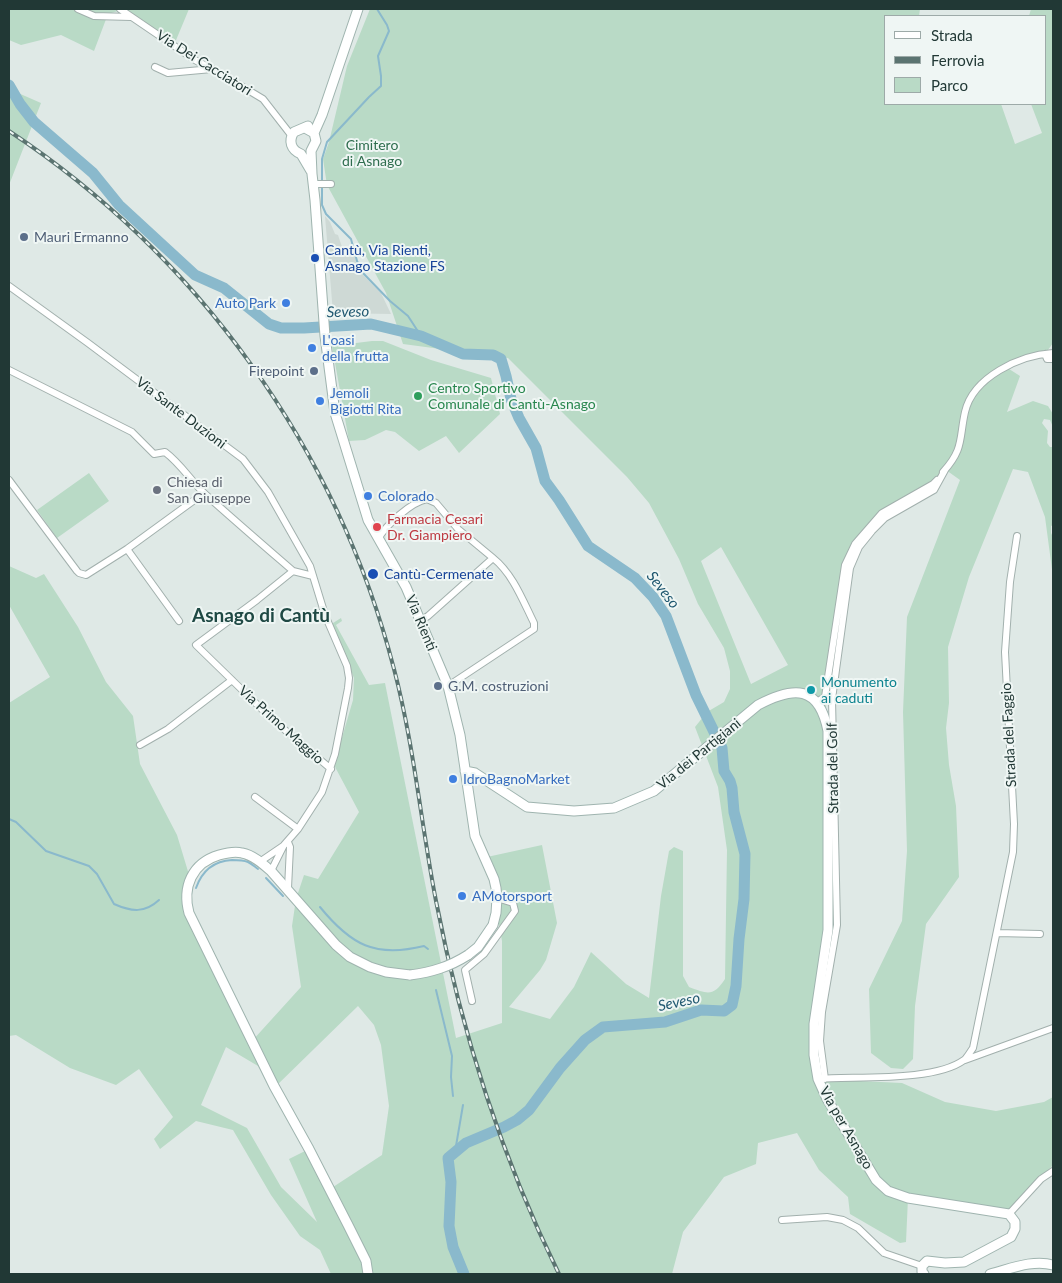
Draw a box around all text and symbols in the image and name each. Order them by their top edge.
legend [884,15,1047,105]
text: Strada [931,26,973,44]
street label: Via Dei Cacciatori [153,27,255,99]
text: Ferrovia [931,51,984,69]
text: Parco [931,76,968,94]
park label: Cimitero di Asnago [342,137,402,170]
place label: Mauri Ermanno [34,229,129,245]
marker: Mauri Ermanno [18,231,30,243]
place label: Cantù, Via Rienti, Asnago Stazione FS [325,242,445,274]
marker: Cantù, Via Rienti, Asnago Stazione FS [309,252,321,264]
place label: Auto Park [215,295,276,311]
marker: Auto Park [280,297,292,309]
water label: Seveso [327,303,369,321]
place label: L'oasi della frutta [322,332,389,364]
marker: L'oasi della frutta [306,342,318,354]
place label: Firepoint [249,363,304,379]
marker: Firepoint [308,365,320,377]
street label: Via Sante Duzioni [133,374,229,452]
place label: Centro Sportivo Comunale di Cantù-Asnago [428,380,596,412]
place label: Jemoli Bigiotti Rita [330,385,401,418]
marker: Centro Sportivo Comunale di Cantù-Asnago [412,390,424,402]
marker: Jemoli Bigiotti Rita [314,395,326,407]
place label: Chiesa di San Giuseppe [167,474,251,507]
marker: Chiesa di San Giuseppe [151,484,163,496]
place label: Colorado [378,488,434,504]
marker: Colorado [362,490,374,502]
place label: Farmacia Cesari Dr. Giampiero [387,511,483,544]
marker: Farmacia Cesari Dr. Giampiero [371,521,383,533]
place label: Cantù-Cermenate [384,566,494,582]
marker: Cantù-Cermenate [366,567,380,581]
water label: Seveso [643,568,683,612]
street label: Via Rienti [402,592,440,654]
district label: Asnago di Cantù [192,605,330,627]
place label: Monumento ai caduti [821,674,897,706]
place label: G.M. costruzioni [448,678,549,694]
marker: G.M. costruzioni [432,680,444,692]
street label: Via Primo Maggio [235,682,327,768]
street label: Strada del Faggio [998,682,1020,788]
marker: Monumento ai caduti [805,684,817,696]
street label: Via dei Partigiani [654,715,744,793]
street label: Strada del Golf [824,722,842,814]
place label: IdroBagnoMarket [463,771,570,787]
marker: IdroBagnoMarket [447,773,459,785]
place label: AMotorsport [472,888,552,904]
marker: AMotorsport [456,890,468,902]
water label: Seveso [656,989,702,1015]
street label: Via per Asnago [816,1084,876,1172]

